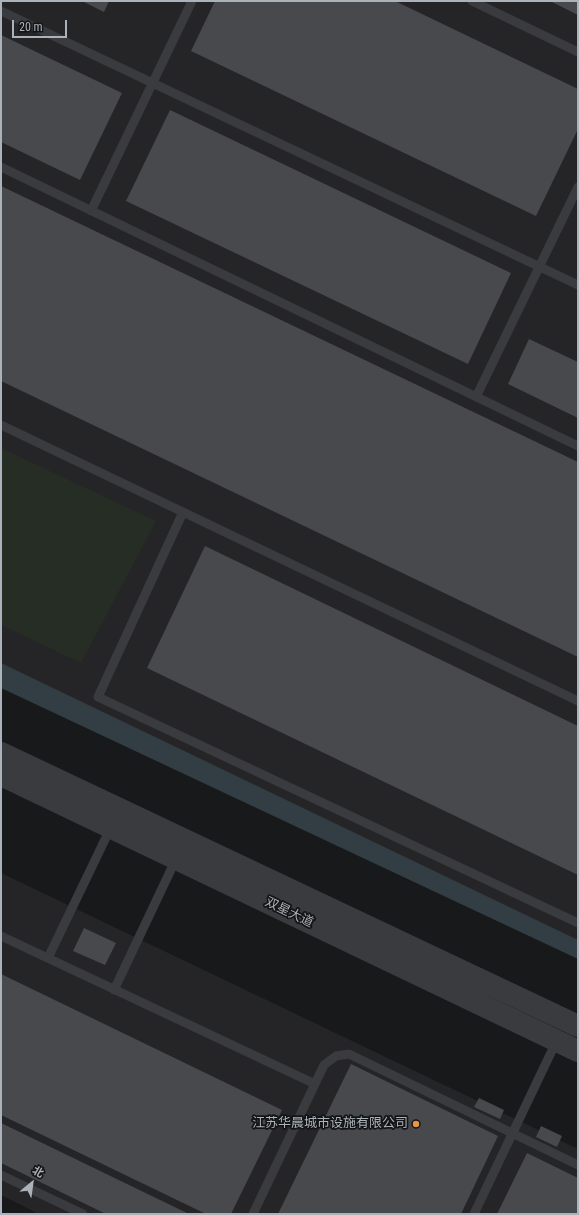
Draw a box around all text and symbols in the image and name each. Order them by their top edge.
scale bar [14,12,69,38]
text: 20 m [19,20,43,34]
street label: 双星大道 [262,895,316,931]
place label: 江苏华晨城市设施有限公司 [252,1116,408,1132]
marker: 江苏华晨城市设施有限公司 [411,1119,421,1129]
north arrow [12,1163,52,1203]
text: 北 [30,1164,46,1180]

